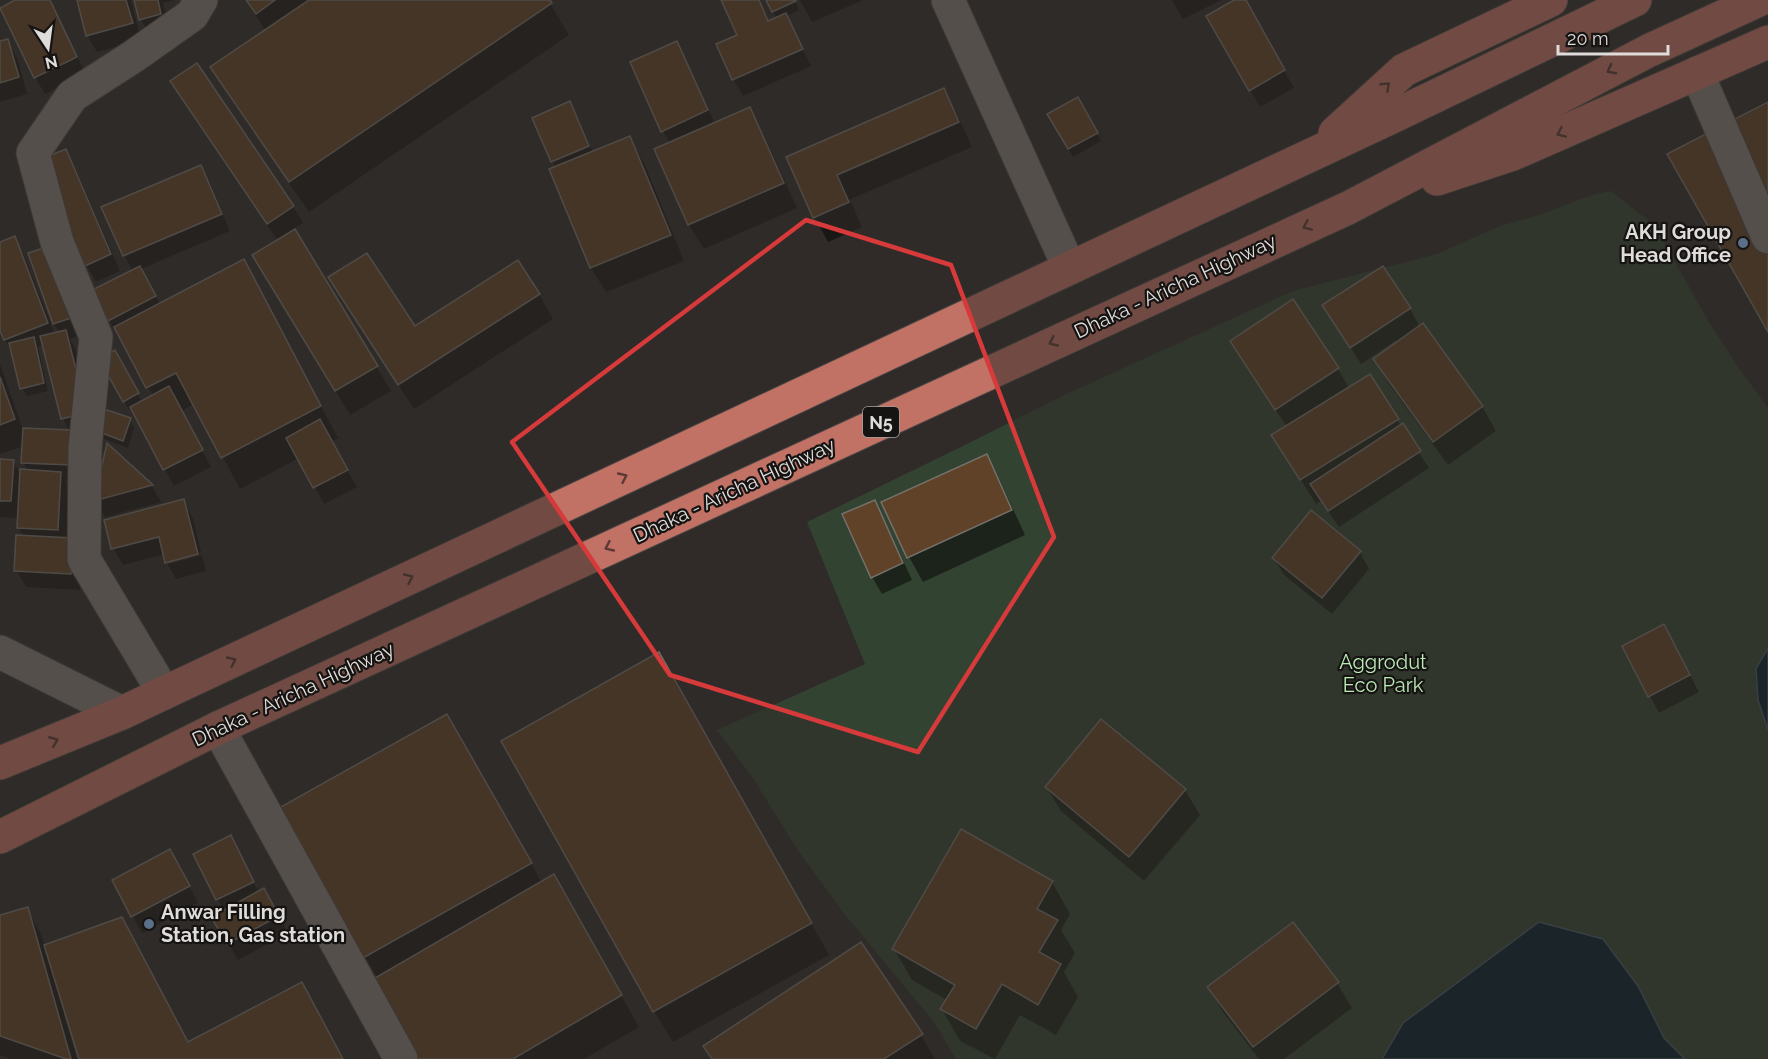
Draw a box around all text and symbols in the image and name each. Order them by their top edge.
north arrow [18,18,78,78]
scale bar [1558,18,1668,56]
text: 20 m [1567,28,1609,49]
text: N [43,51,59,73]
one-way arrow [1607,63,1618,74]
one-way arrow [1379,82,1390,93]
one-way arrow [1556,126,1567,138]
one-way arrow [1302,219,1313,231]
place label: AKH Group Head Office [1620,220,1731,267]
street label: Dhaka - Aricha Highway [1070,229,1280,343]
marker: AKH Group Head Office [1736,236,1750,250]
one-way arrow [1049,335,1060,347]
road number: N5 [863,407,899,437]
street label: Dhaka - Aricha Highway [629,433,839,547]
one-way arrow [616,473,627,485]
one-way arrow [605,540,616,552]
one-way arrow [402,574,413,586]
street label: Dhaka - Aricha Highway [188,637,398,751]
park label: Aggrodut Eco Park [1339,650,1427,697]
one-way arrow [226,657,237,669]
one-way arrow [48,736,59,748]
place label: Anwar Filling Station, Gas station [161,900,345,947]
marker: Anwar Filling Station, Gas station [142,917,156,931]

